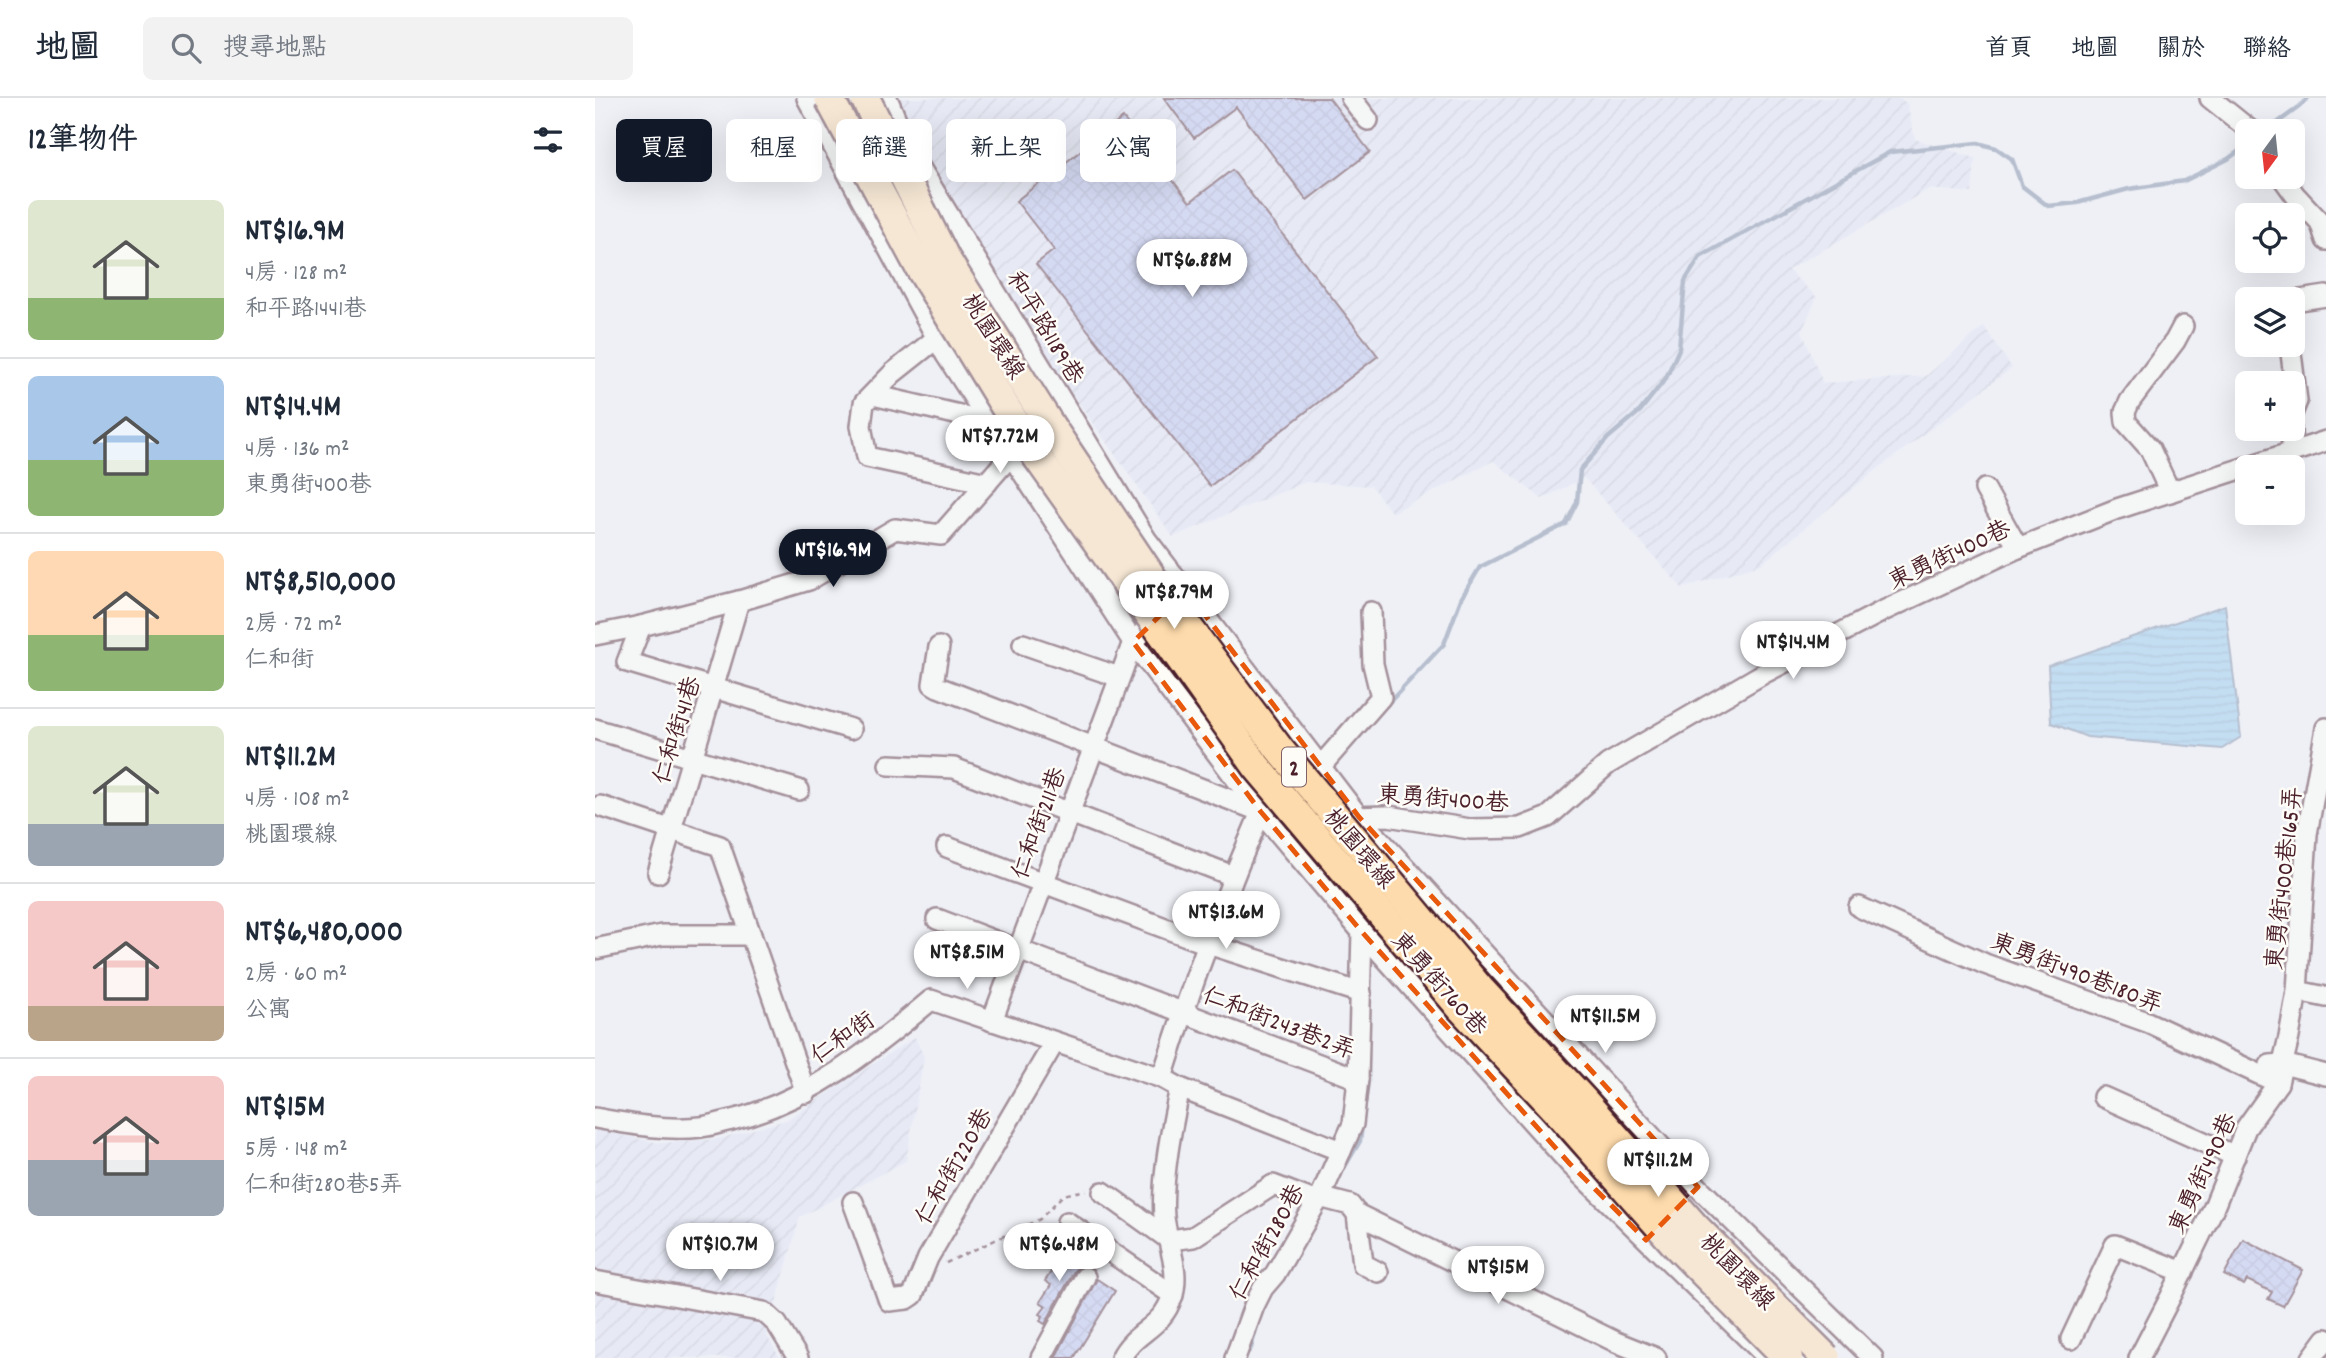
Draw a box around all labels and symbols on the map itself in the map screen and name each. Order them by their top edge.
north arrow [2235,119,2305,189]
pin: NT$6.88M [1120,240,1264,299]
street label: 和平路1189巷 [996,265,1091,392]
street label: 桃園環線 [952,288,1031,387]
pin: NT$7.72M [928,416,1072,475]
street label: 東勇街400巷 [1883,513,2017,600]
pin: NT$16.9M [761,530,905,589]
pin: NT$8.79M [1102,572,1246,631]
pin: NT$14.4M [1721,622,1865,681]
street label: 仁和街41巷 [646,673,711,789]
road number: 2 [1282,748,1306,786]
street label: 仁和街211巷 [1005,763,1077,885]
street label: 東勇街400巷 [1376,779,1510,823]
street label: 東勇街400巷165弄 [2259,785,2313,972]
street label: 桃園環線 [1314,802,1402,898]
pin: NT$13.6M [1154,892,1298,951]
street label: 東勇街760巷 [1382,925,1494,1045]
street label: 東勇街490巷180弄 [1985,926,2167,1023]
pin: NT$8.51M [895,932,1039,991]
street label: 仁和街243巷2弄 [1196,980,1359,1070]
pin: NT$11.5M [1533,996,1677,1055]
street label: 仁和街 [804,1005,883,1074]
street label: 仁和街220巷 [908,1103,1003,1232]
street label: 東勇街490巷 [2162,1108,2248,1240]
pin: NT$11.2M [1586,1140,1730,1199]
street label: 仁和街280巷 [1222,1179,1315,1308]
pin: NT$10.7M [648,1224,792,1283]
pin: NT$6.48M [987,1224,1131,1283]
street label: 桃園環線 [1690,1227,1781,1319]
pin: NT$15M [1441,1246,1555,1306]

